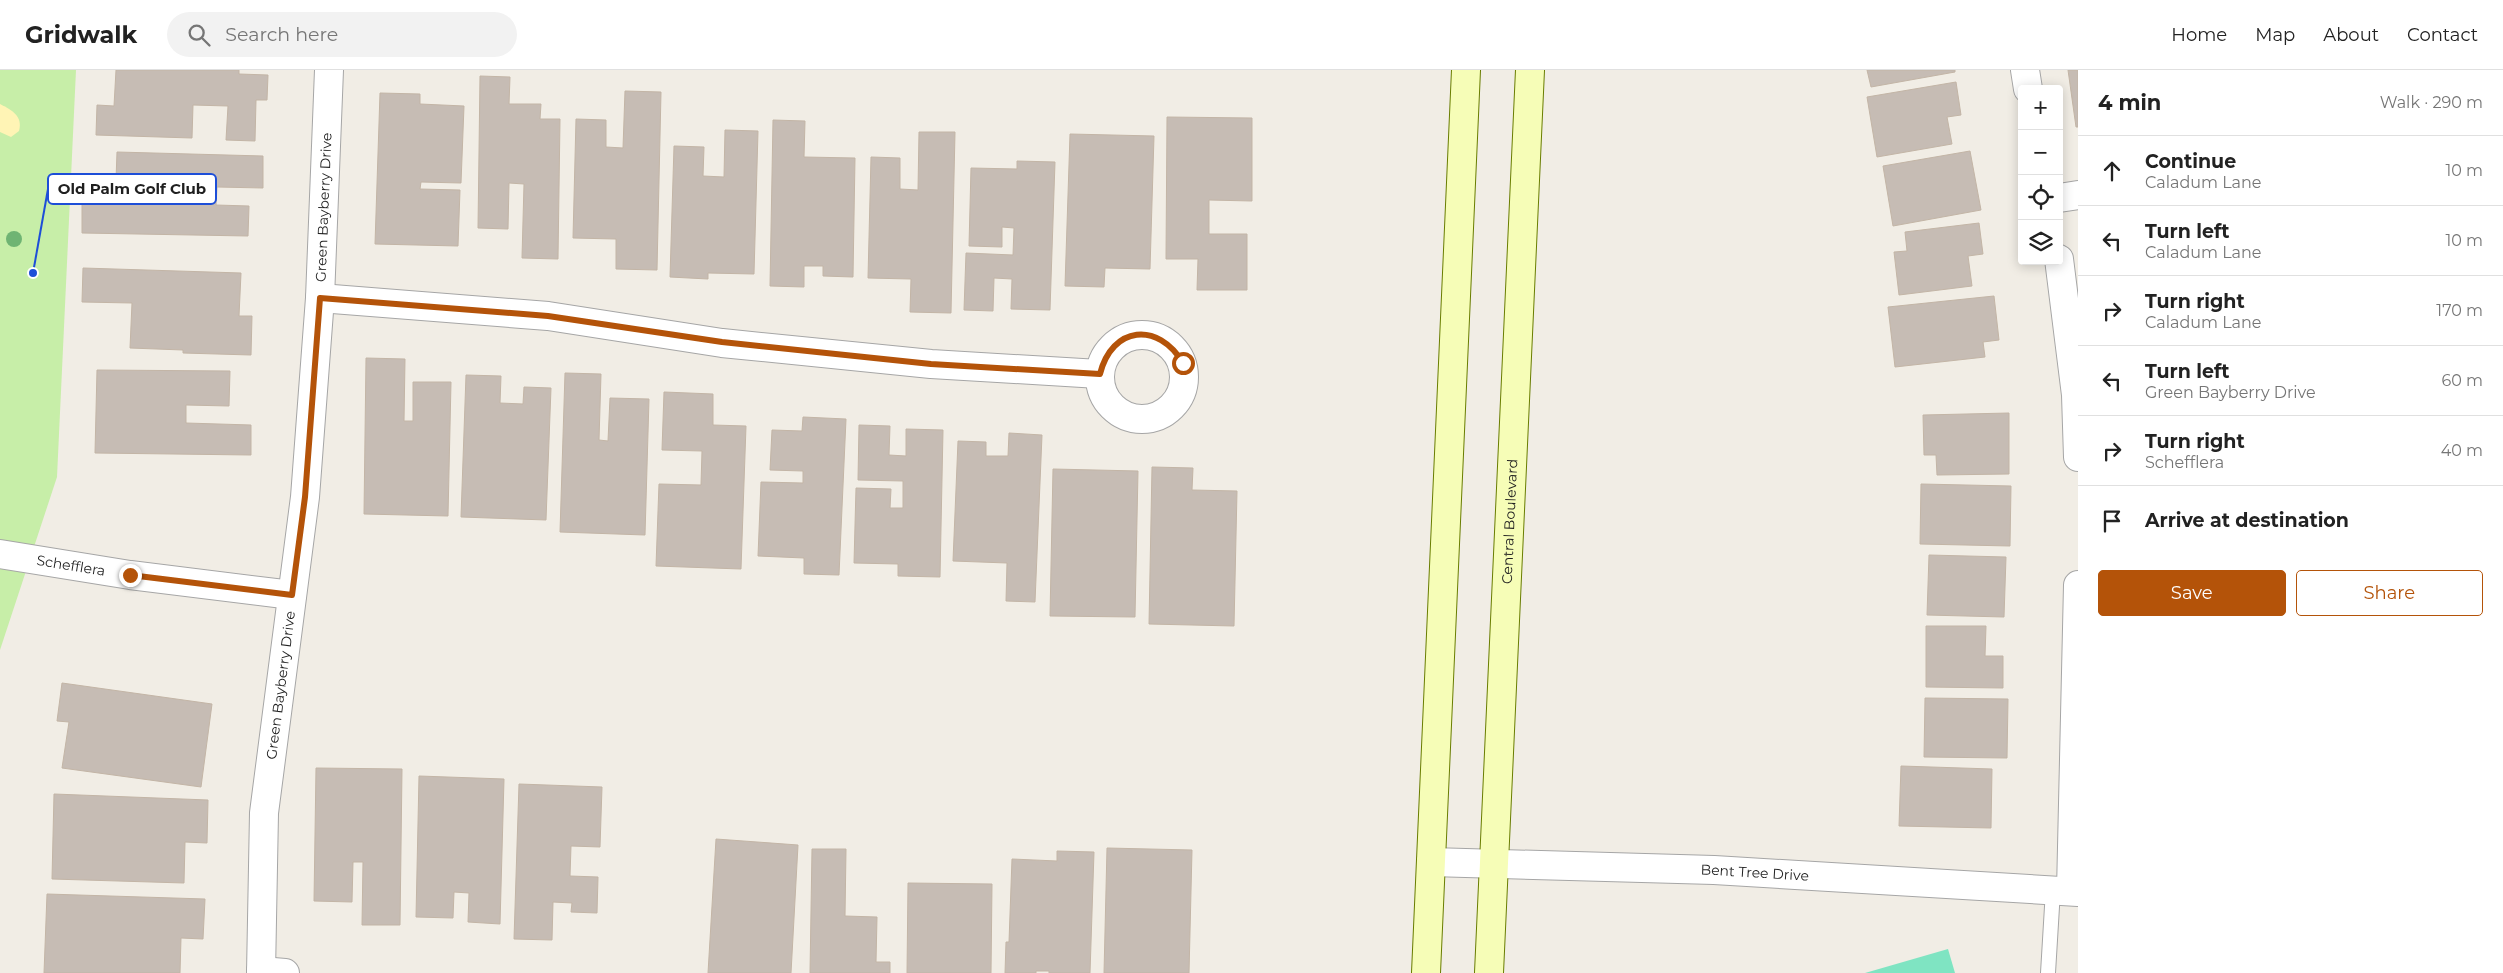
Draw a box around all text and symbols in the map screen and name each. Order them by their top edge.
search box [167,12,517,57]
text: Gridwalk [25,20,137,49]
icon: search [185,21,213,49]
text: Search here [225,23,338,46]
text: Home [2171,24,2227,46]
text: Map [2255,24,2295,46]
text: About [2323,24,2379,46]
text: Contact [2407,24,2478,46]
map controls [2018,85,2063,265]
button: + [2018,85,2063,130]
text: 4 min [2098,90,2161,115]
text: Walk · 290 m [2380,93,2483,112]
button: − [2018,130,2063,175]
street label: Green Bayberry Drive [312,132,336,282]
text: Continue [2145,150,2236,173]
icon: ahead [2098,157,2126,185]
text: 10 m [2445,161,2483,180]
text: Caladum Lane [2145,173,2262,192]
callout: Old Palm Golf Club [48,174,216,204]
button: locate [2018,175,2063,220]
text: Old Palm Golf Club [58,179,206,198]
button: layers [2018,220,2063,265]
text: Turn left [2145,220,2230,243]
icon: left [2098,227,2126,255]
text: 10 m [2445,231,2483,250]
text: Caladum Lane [2145,243,2262,262]
text: Turn right [2145,290,2245,313]
icon: right [2098,297,2126,325]
text: 170 m [2436,301,2483,320]
text: Caladum Lane [2145,313,2262,332]
route start [1172,352,1195,375]
text: Turn left [2145,360,2230,383]
icon: left [2098,367,2126,395]
text: 60 m [2441,371,2483,390]
text: Green Bayberry Drive [2145,383,2316,402]
text: Turn right [2145,430,2245,453]
icon: right [2098,437,2126,465]
text: 40 m [2441,441,2483,460]
text: Schefflera [2145,453,2224,472]
street label: Central Boulevard [1498,458,1521,585]
icon: arrive [2098,507,2126,535]
text: Arrive at destination [2145,509,2349,532]
street label: Schefflera [35,551,107,580]
route end [119,564,142,587]
button: Save [2098,570,2286,616]
button: Share [2296,570,2483,616]
street label: Green Bayberry Drive [262,610,299,760]
street label: Bent Tree Drive [1700,861,1809,885]

